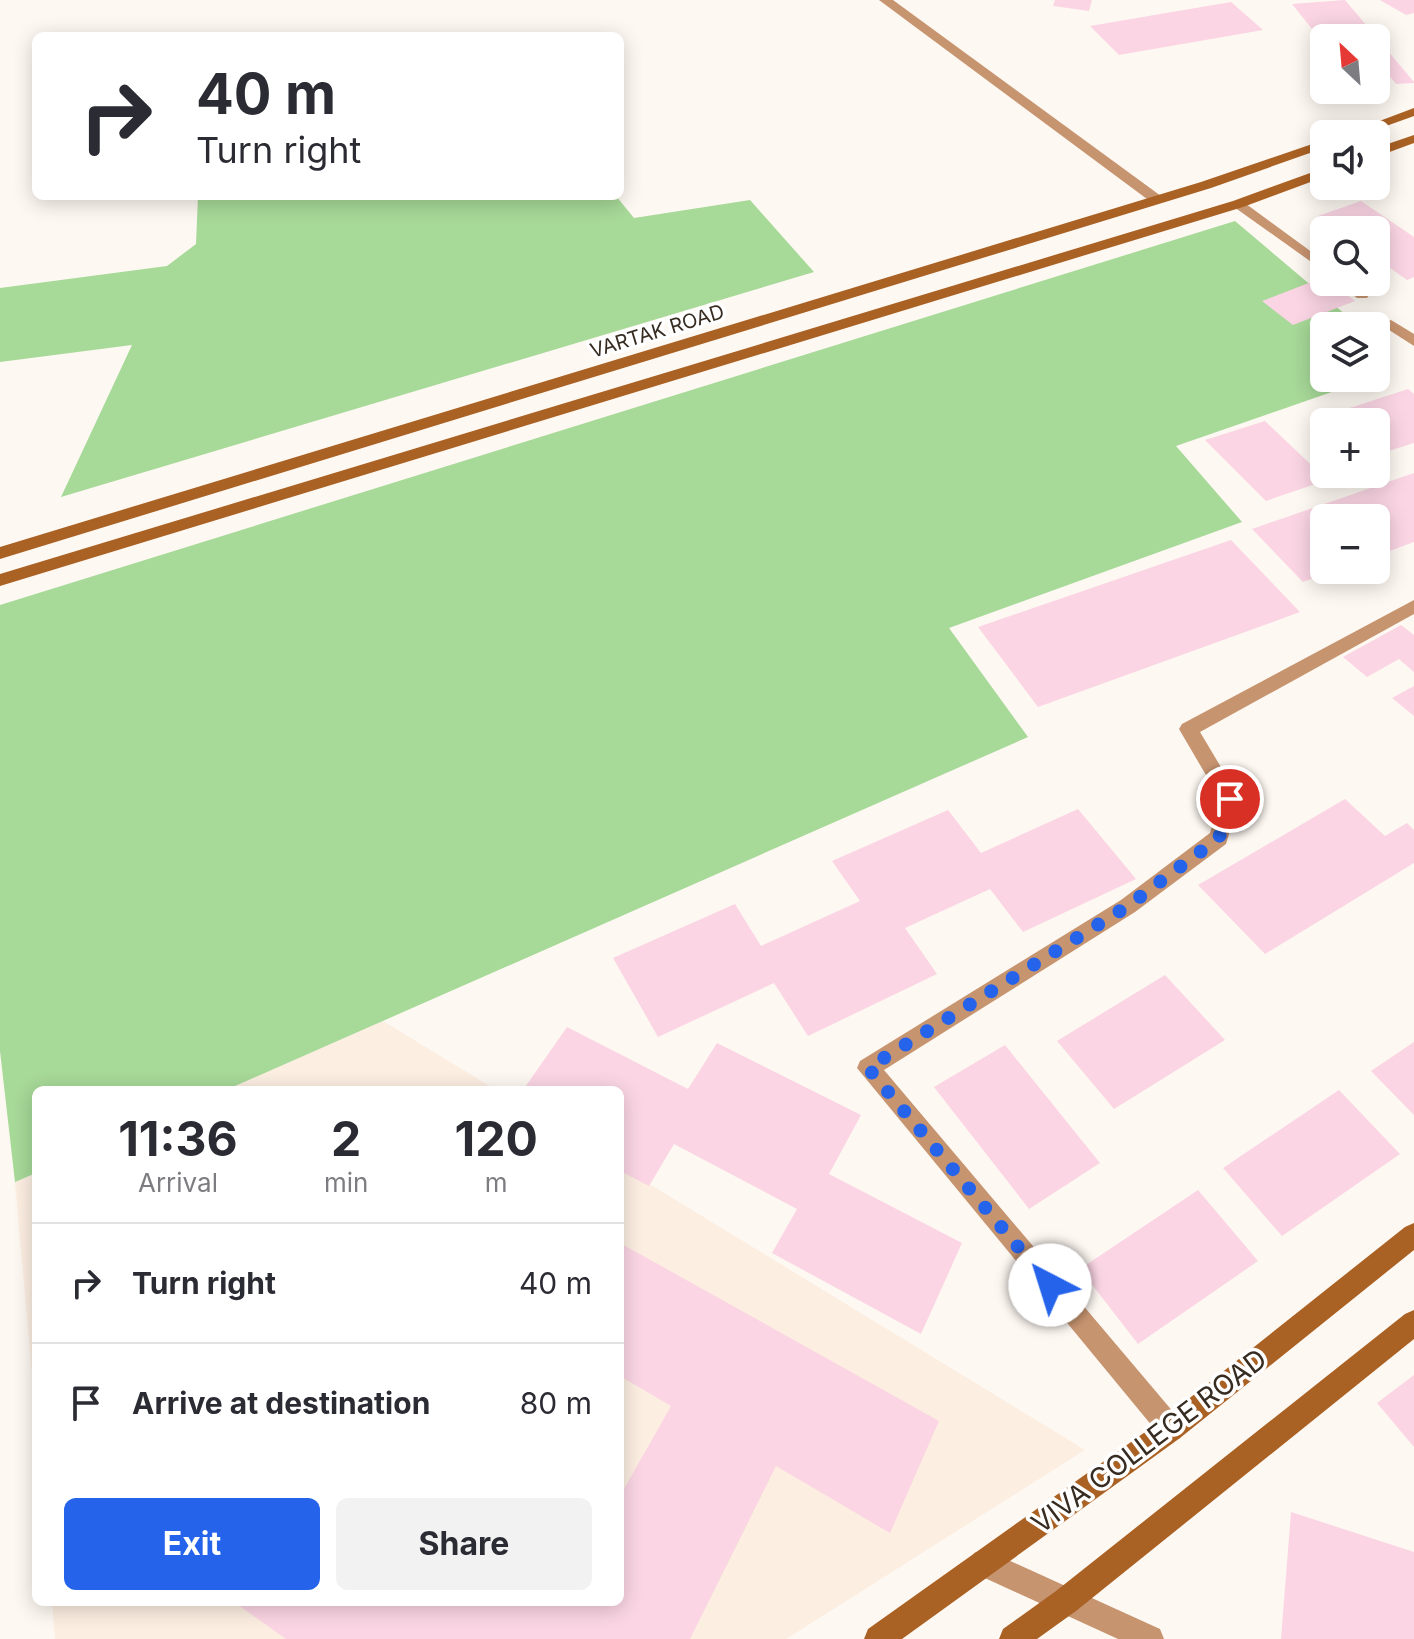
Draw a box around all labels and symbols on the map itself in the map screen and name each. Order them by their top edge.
north arrow [1310,24,1390,104]
street label: VARTAK ROAD [587,299,727,363]
pin [1196,765,1264,833]
position arrow [1008,1243,1092,1327]
street label: VIVA COLLEGE ROAD [1025,1342,1273,1540]

